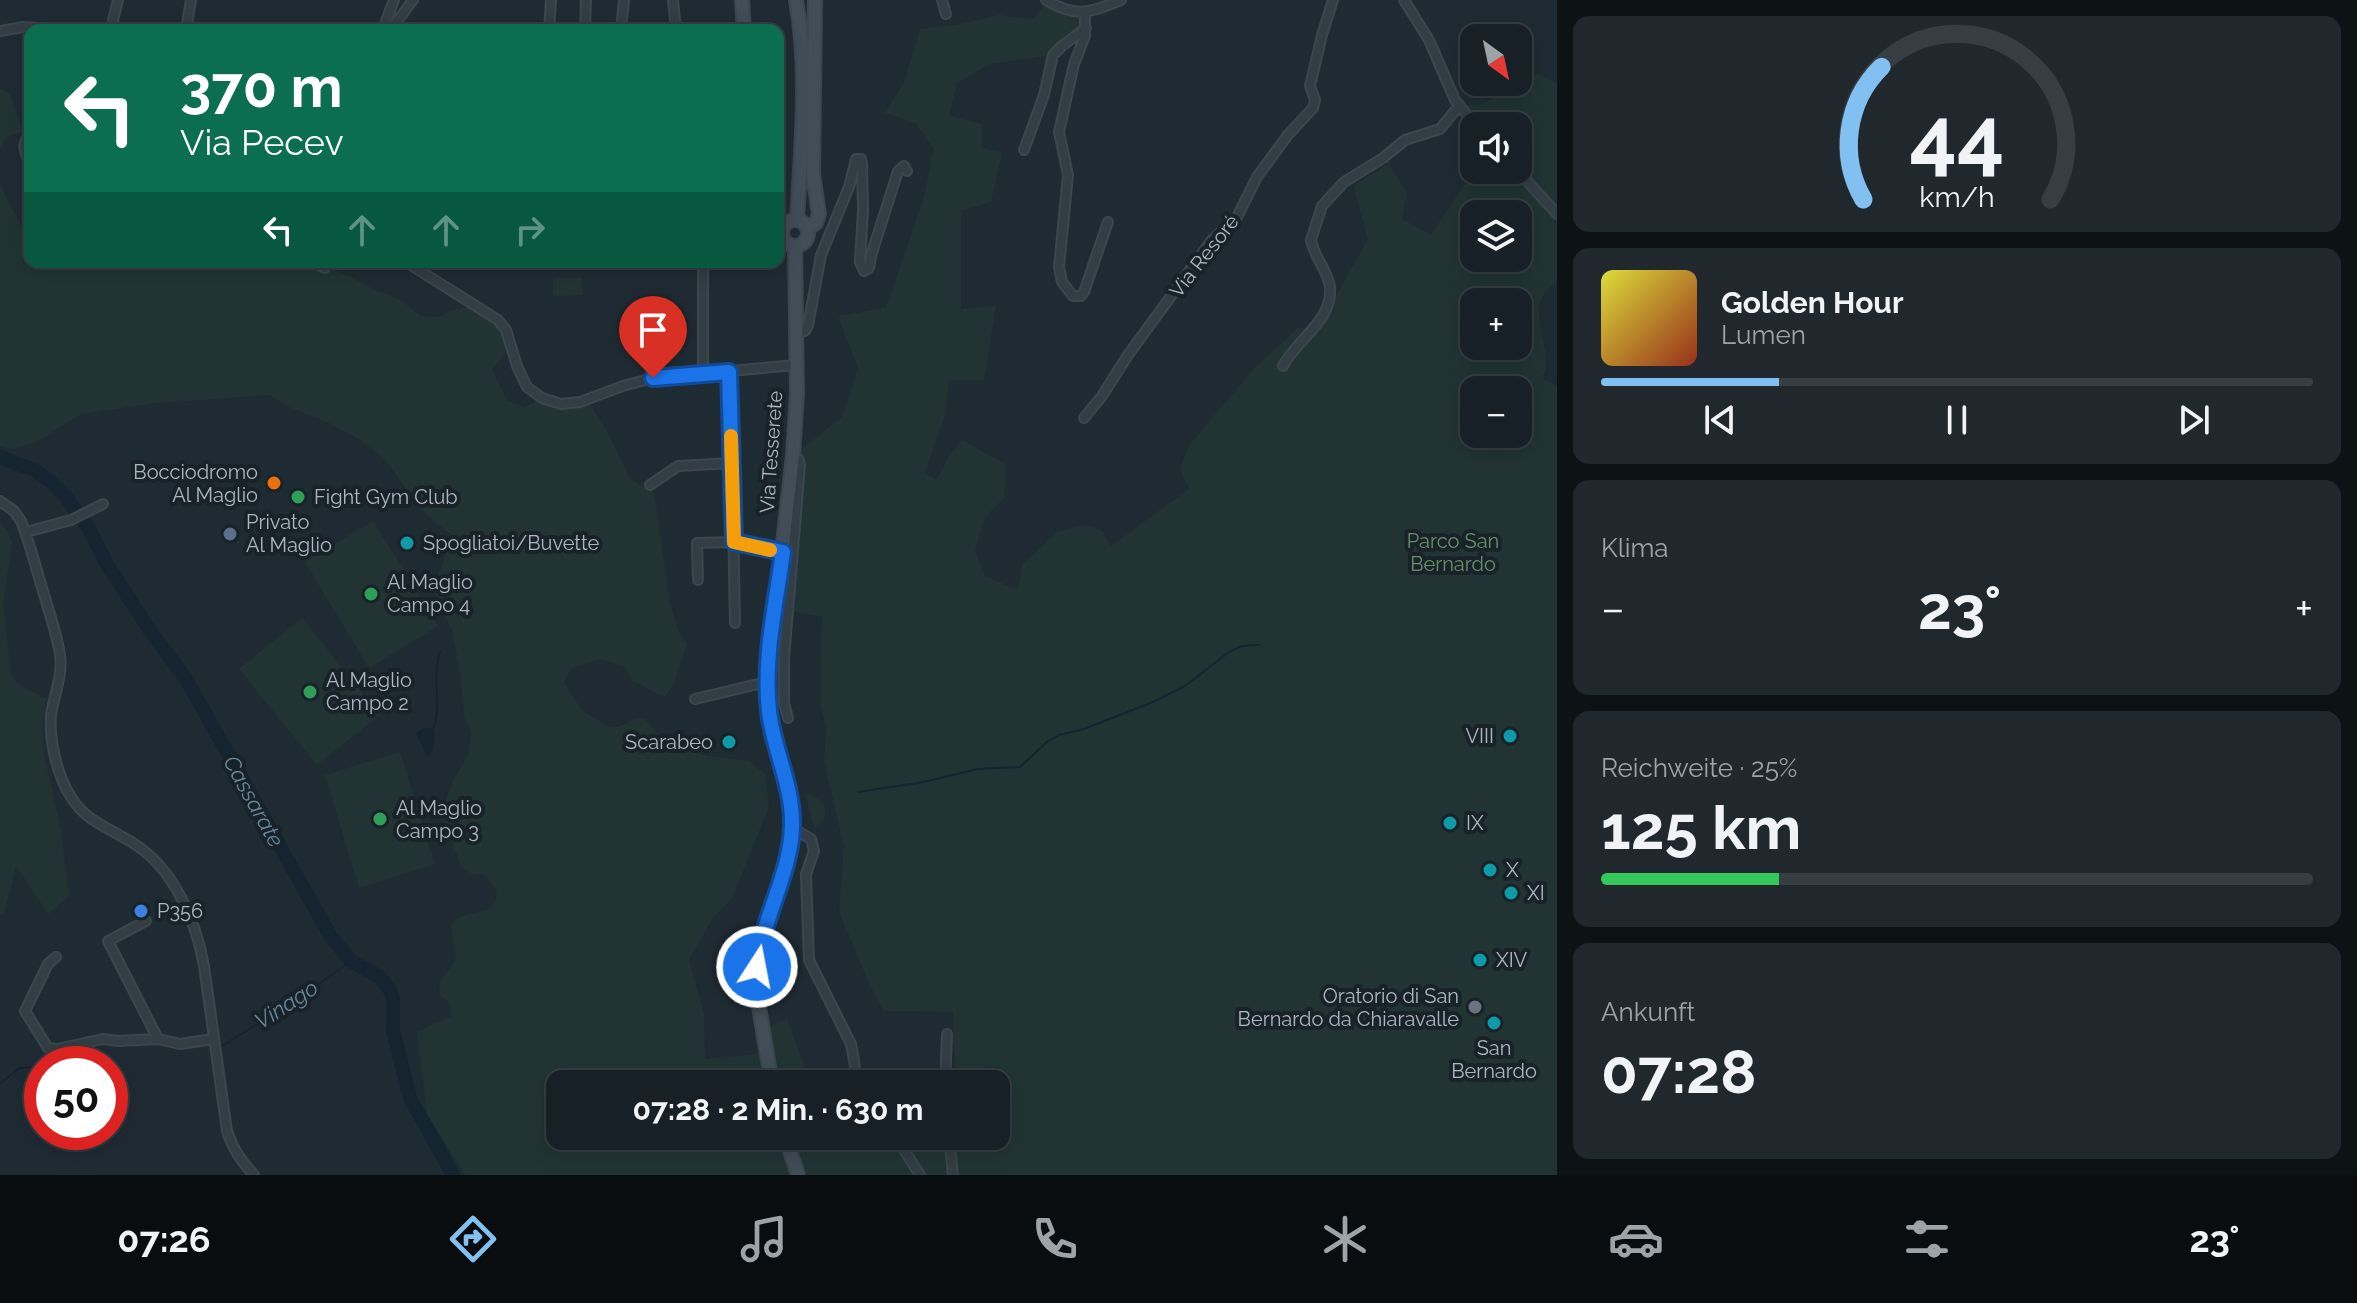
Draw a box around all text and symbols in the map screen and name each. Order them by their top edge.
north arrow [1460,24,1532,96]
map controls [1460,24,1532,448]
text: 370 m [180,54,343,120]
icon: left [48,56,152,160]
text: 44 [1909,87,2005,184]
button: sound [1460,112,1532,184]
text: Via Pecev [180,121,344,163]
text: km/h [1919,180,1995,214]
button: layers [1460,200,1532,272]
icon: left [256,208,300,252]
icon: ahead [340,208,384,252]
icon: ahead [424,208,468,252]
icon: right [508,208,552,252]
street label: Via Resoré [1164,210,1244,302]
text: Golden Hour [1721,285,1904,320]
button: + [1460,288,1532,360]
pin [619,296,687,378]
icon: arrive [631,308,675,352]
text: Lumen [1721,320,1806,350]
button: − [1460,376,1532,448]
street label: Via Tesserete [755,390,787,514]
icon: previous [1698,398,1742,442]
icon: pause [1935,398,1979,442]
icon: next [2172,398,2216,442]
place label: Bocciodromo Al Maglio [133,460,258,507]
marker: Bocciodromo Al Maglio [265,474,283,492]
place label: Fight Gym Club [314,485,458,509]
marker: Fight Gym Club [289,488,307,506]
place label: Privato Al Maglio [246,510,332,557]
marker: Privato Al Maglio [221,525,239,543]
park label: Parco San Bernardo [1407,529,1499,576]
place label: Spogliatoi/Buvette [423,531,600,555]
text: Klima [1601,533,1669,563]
marker: Spogliatoi/Buvette [398,534,416,552]
place label: Al Maglio Campo 4 [387,570,473,617]
text: 23° [1918,573,2001,643]
text: − [1601,583,1625,634]
text: + [2295,583,2313,634]
marker: Al Maglio Campo 4 [362,585,380,603]
place label: Al Maglio Campo 2 [326,668,412,715]
marker: Al Maglio Campo 2 [301,683,319,701]
place label: VIII [1466,724,1494,748]
marker: VIII [1501,727,1519,745]
place label: Scarabeo [625,730,713,754]
marker: Scarabeo [720,733,738,751]
water label: Cassarate [218,751,290,851]
text: Reichweite · 25% [1601,753,1797,783]
text: 125 km [1601,793,1801,863]
place label: Al Maglio Campo 3 [396,796,482,843]
marker: Al Maglio Campo 3 [371,810,389,828]
place label: IX [1466,811,1484,835]
marker: IX [1441,814,1459,832]
place label: X [1506,858,1519,882]
marker: X [1481,861,1499,879]
place label: XI [1527,881,1545,905]
marker: XI [1502,884,1520,902]
place label: P356 [157,899,203,923]
marker: P356 [132,902,150,920]
position arrow [715,925,799,1009]
place label: XIV [1496,948,1528,972]
marker: XIV [1471,951,1489,969]
water label: Vinago [250,974,322,1034]
place label: Oratorio di San Bernardo da Chiaravalle [1238,984,1459,1031]
text: Ankunft [1601,997,1695,1027]
marker: Oratorio di San Bernardo da Chiaravalle [1466,998,1484,1016]
marker: San Bernardo [1485,1014,1503,1032]
place label: San Bernardo [1451,1036,1537,1083]
text: 07:28 [1601,1037,1756,1107]
speed limit sign: 50 [24,1046,128,1150]
text: 07:28 · 2 Min. · 630 m [633,1092,923,1127]
icon: directions [445,1211,501,1267]
icon: music [736,1211,792,1267]
icon: phone [1027,1211,1083,1267]
icon: climate [1317,1211,1373,1267]
icon: car [1608,1211,1664,1267]
icon: filters [1899,1211,1955,1267]
text: 07:26 [117,1218,211,1260]
text: 23° [2190,1218,2240,1260]

